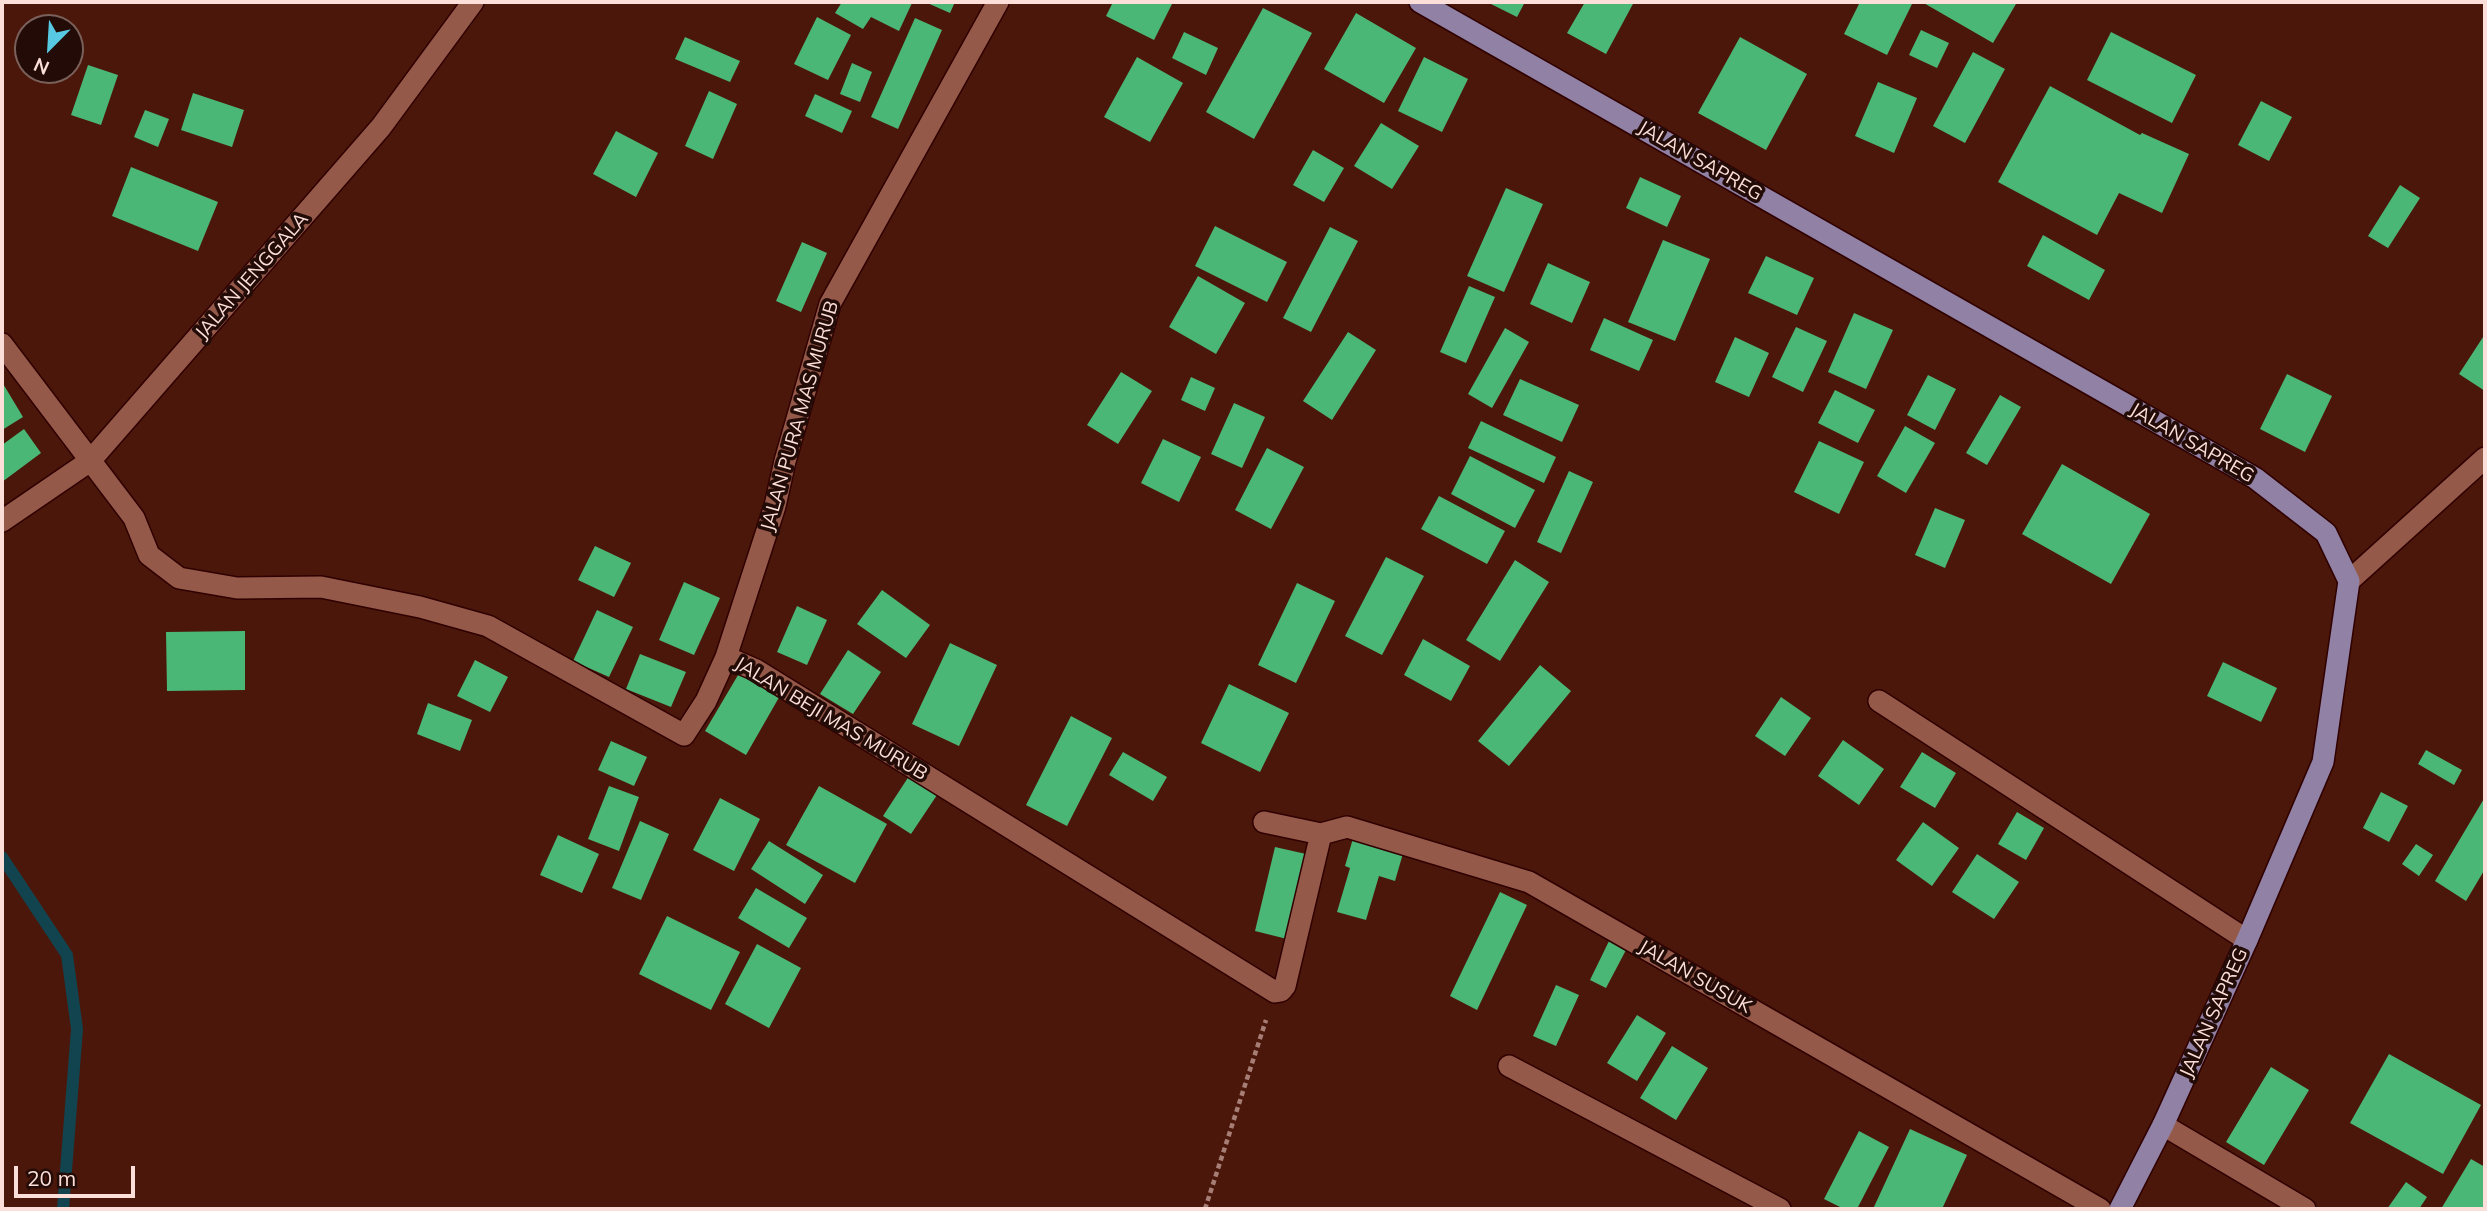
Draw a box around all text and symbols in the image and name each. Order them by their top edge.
north arrow [14,14,84,84]
text: N [30,52,53,80]
street label: JALAN SAPREG [1634,116,1766,206]
street label: JALAN JENGGALA [191,208,313,344]
street label: JALAN PURA MAS MURUB [756,298,844,534]
street label: JALAN SAPREG [2126,398,2258,488]
street label: JALAN BEJI MAS MURUB [731,652,931,786]
street label: JALAN SUSUK [1634,935,1756,1019]
street label: JALAN SAPREG [2175,945,2253,1081]
scale bar [18,1152,138,1196]
text: 20 m [27,1165,76,1191]

